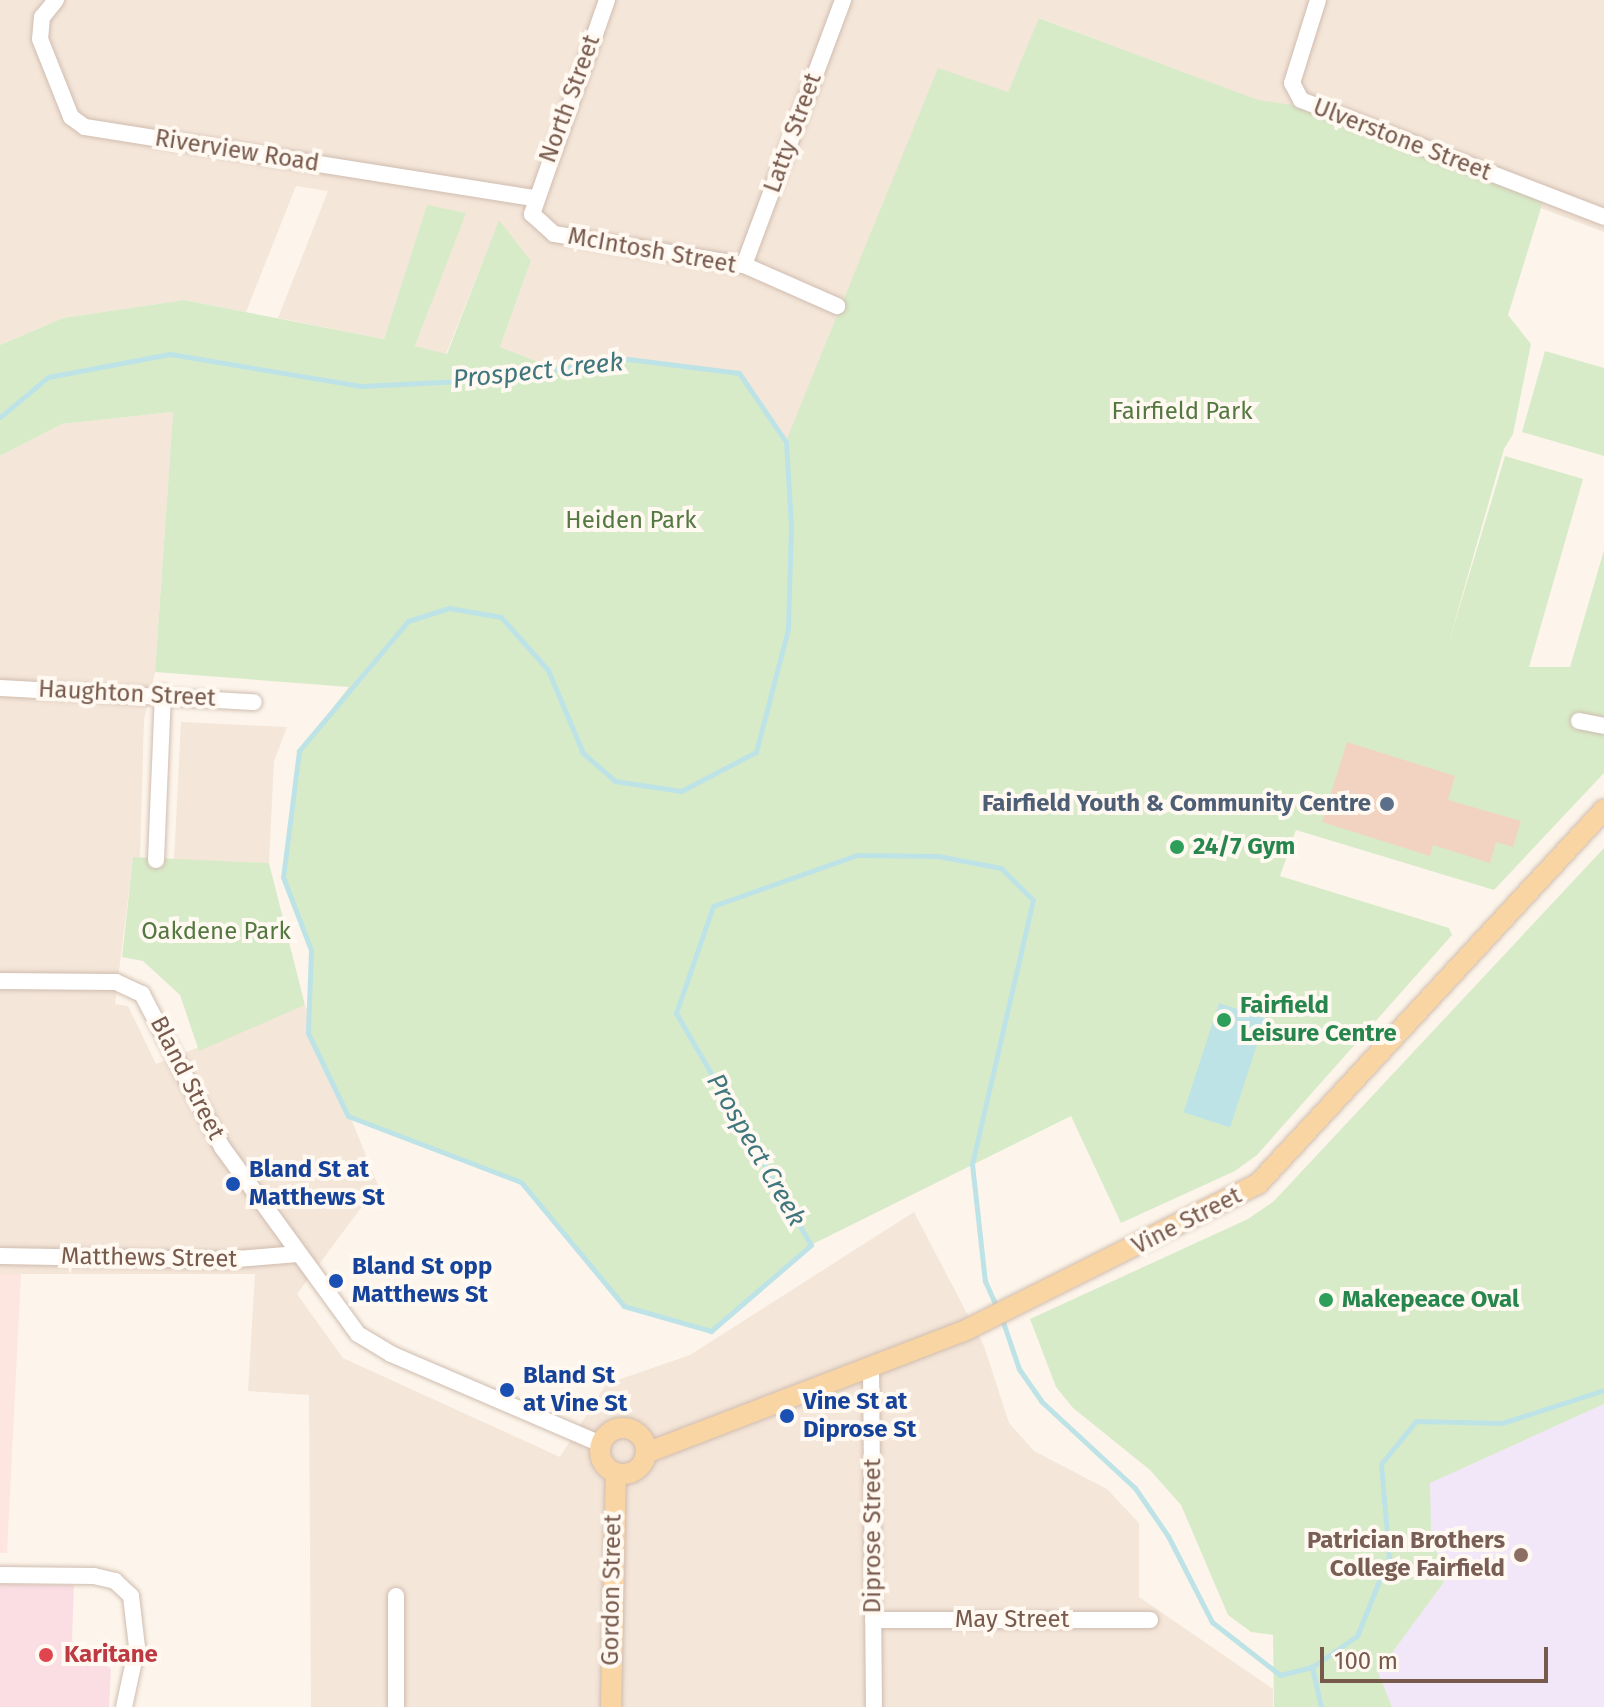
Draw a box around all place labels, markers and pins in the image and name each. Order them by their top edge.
place label: Fairfield Youth & Community Centre [982,790,1371,818]
marker: Fairfield Youth & Community Centre [1378,795,1396,813]
place label: 24/7 Gym [1193,833,1295,861]
marker: 24/7 Gym [1168,838,1186,856]
place label: Fairfield Leisure Centre [1240,992,1397,1048]
marker: Fairfield Leisure Centre [1215,1011,1233,1029]
place label: Bland St at Matthews St [249,1156,385,1212]
marker: Bland St at Matthews St [224,1175,242,1193]
place label: Bland St opp Matthews St [352,1253,492,1309]
marker: Bland St opp Matthews St [327,1272,345,1290]
place label: Makepeace Oval [1342,1286,1519,1314]
marker: Makepeace Oval [1317,1291,1335,1309]
place label: Bland St at Vine St [523,1362,627,1418]
marker: Bland St at Vine St [498,1381,516,1399]
place label: Vine St at Diprose St [803,1388,916,1444]
marker: Vine St at Diprose St [778,1407,796,1425]
place label: Patrician Brothers College Fairfield [1307,1527,1505,1583]
marker: Patrician Brothers College Fairfield [1512,1546,1530,1564]
place label: Karitane [64,1641,158,1669]
marker: Karitane [35,1644,57,1666]

